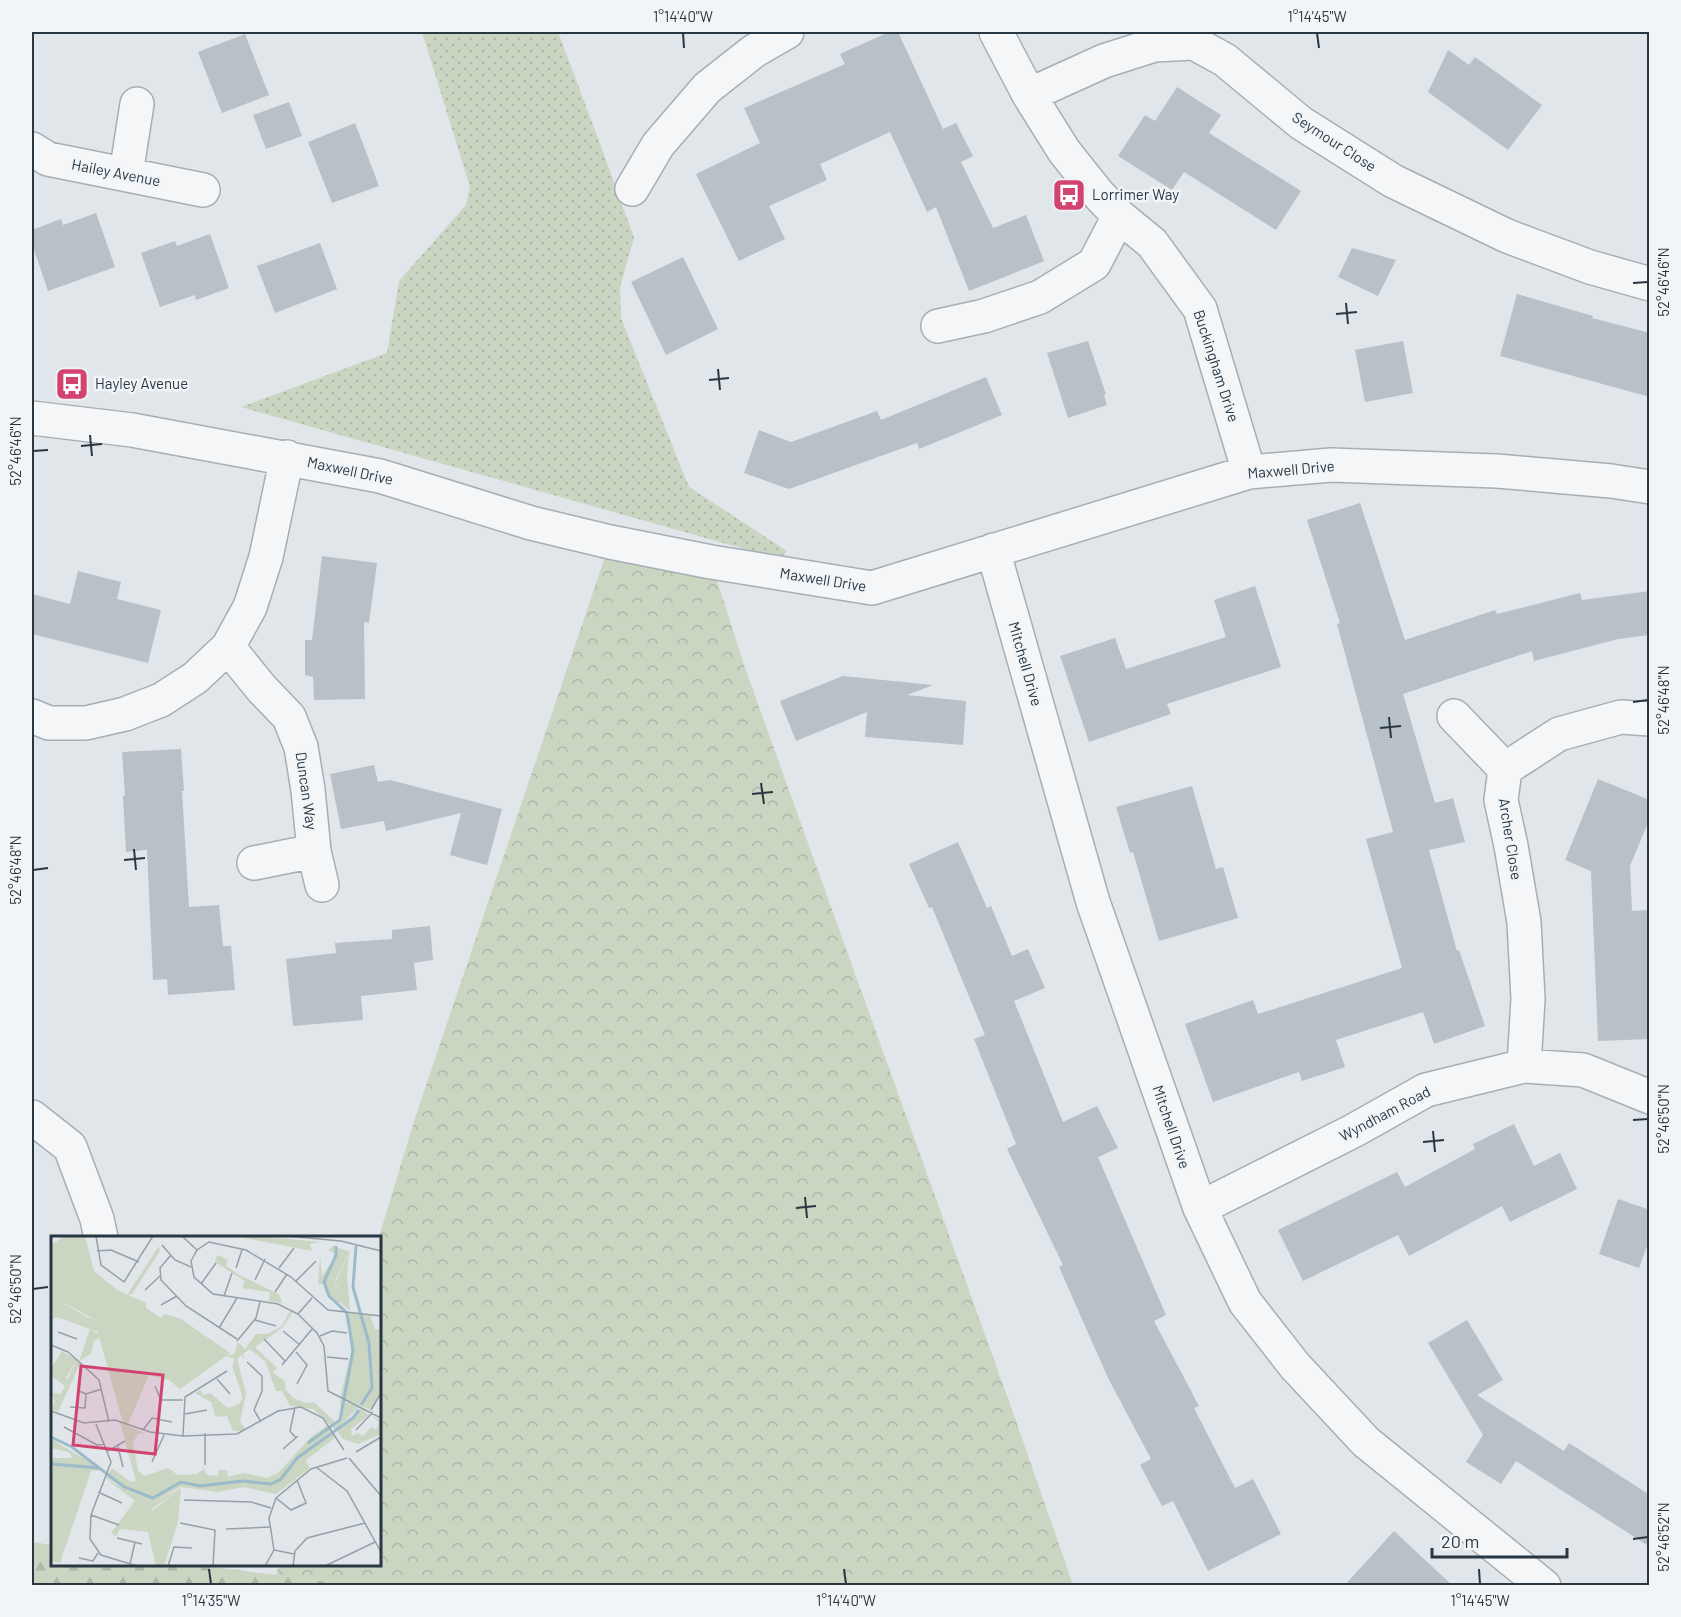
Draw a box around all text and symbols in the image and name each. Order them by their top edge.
text: 1°14'40"W [653,7,713,25]
text: 1°14'45"W [1287,7,1347,25]
street label: Seymour Close [1289,107,1380,175]
street label: Hailey Avenue [70,155,162,189]
bus stop icon: Lorrimer Way [1051,177,1087,213]
place label: Lorrimer Way [1092,185,1179,203]
text: 52°46'46"N [1654,247,1672,317]
street label: Buckingham Drive [1190,307,1244,424]
bus stop icon: Hayley Avenue [54,366,90,402]
place label: Hayley Avenue [95,374,188,392]
text: 52°46'46"N [6,416,24,486]
street label: Maxwell Drive [306,452,395,488]
street label: Maxwell Drive [1247,456,1335,482]
street label: Maxwell Drive [779,563,868,595]
street label: Mitchell Drive [1005,619,1047,708]
text: 52°46'48"N [1654,665,1672,735]
street label: Duncan Way [293,751,321,831]
street label: Archer Close [1496,797,1526,881]
text: 52°46'48"N [6,835,24,905]
street label: Wyndham Road [1336,1082,1433,1145]
street label: Mitchell Drive [1149,1083,1195,1171]
text: 52°46'50"N [1654,1084,1672,1154]
inset map [51,1236,381,1566]
text: 52°46'50"N [6,1254,24,1324]
text: 52°46'52"N [1654,1502,1672,1572]
scale bar [1432,1521,1567,1559]
text: 20 m [1441,1530,1479,1552]
text: 1°14'35"W [182,1591,240,1609]
text: 1°14'40"W [816,1591,876,1609]
text: 1°14'45"W [1450,1591,1510,1609]

